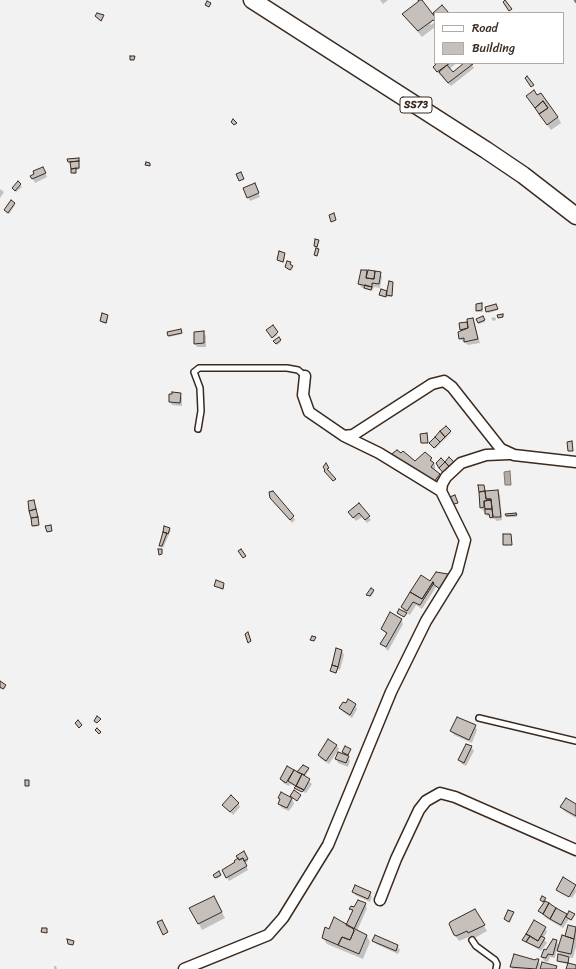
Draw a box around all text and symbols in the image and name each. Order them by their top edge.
legend [434,12,564,64]
text: Road [472,17,498,39]
text: Building [472,37,515,59]
road number: SS73 [400,97,432,113]

